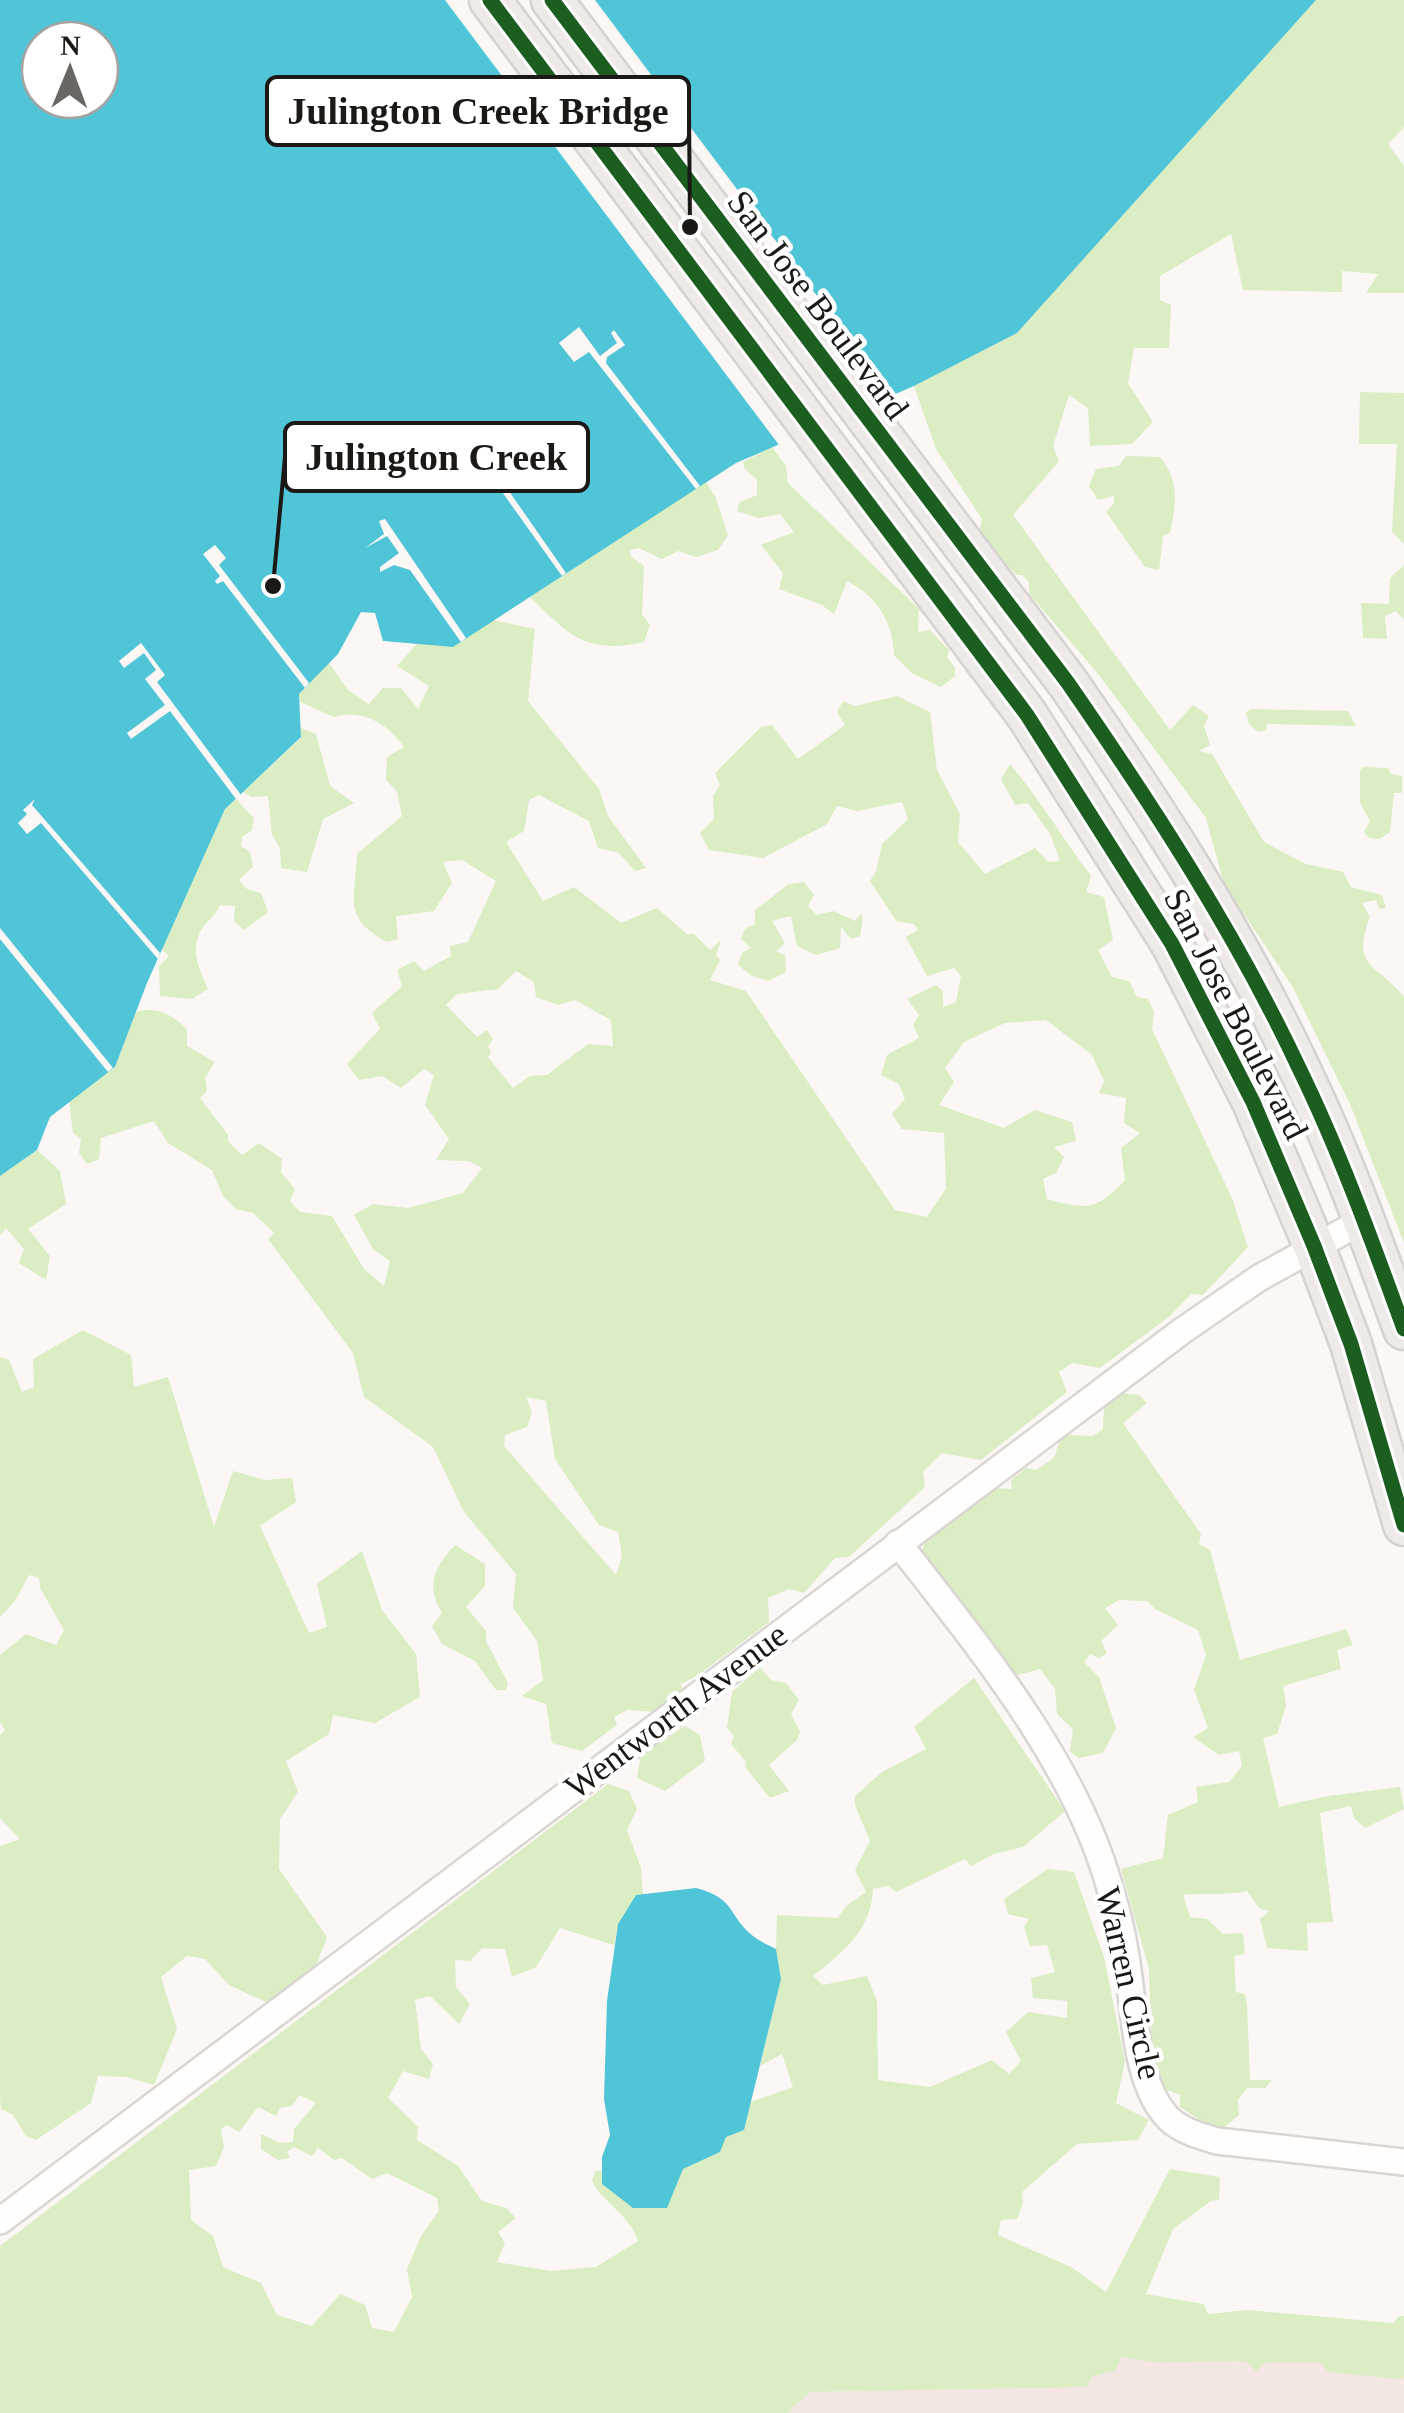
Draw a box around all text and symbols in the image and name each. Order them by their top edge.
north arrow [20,20,120,120]
text: N [60,30,81,61]
callout: Julington Creek Bridge [267,77,689,145]
text: Julington Creek Bridge [287,90,669,132]
street label: San Jose Boulevard [719,183,917,427]
callout: Julington Creek [285,423,588,491]
text: Julington Creek [305,436,568,478]
street label: San Jose Boulevard [1156,882,1316,1146]
street label: Wentworth Avenue [557,1615,795,1807]
street label: Warren Circle [1088,1883,1170,2083]

